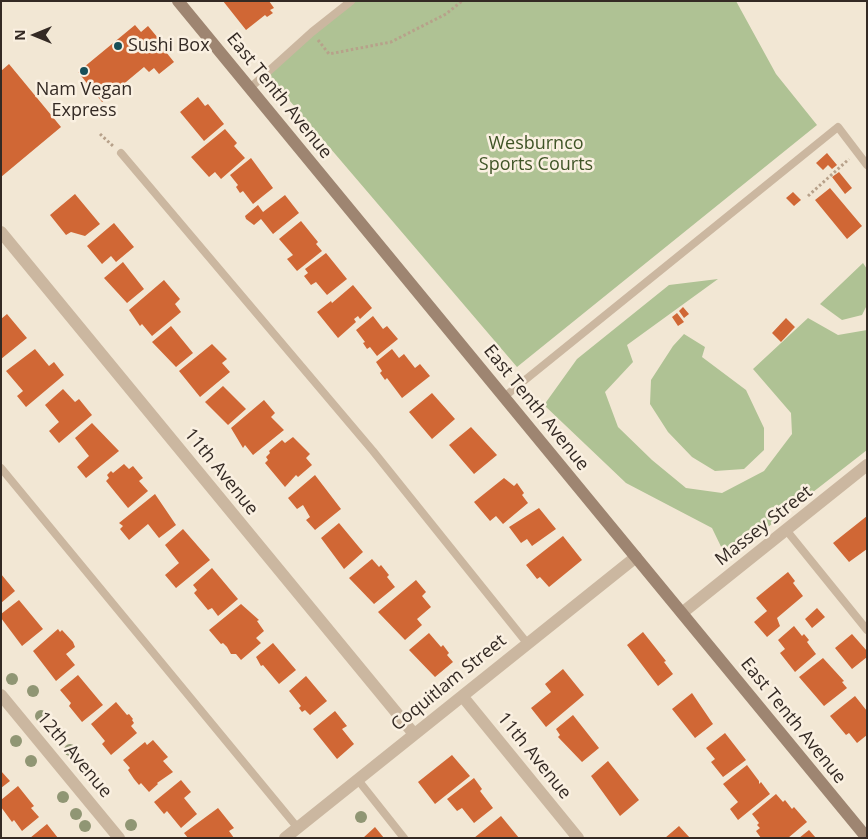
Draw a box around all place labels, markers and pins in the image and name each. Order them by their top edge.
place label: Sushi Box [128,35,210,57]
marker: Sushi Box [112,40,124,52]
marker: Nam Vegan Express [78,65,90,77]
place label: Nam Vegan Express [36,79,132,122]

